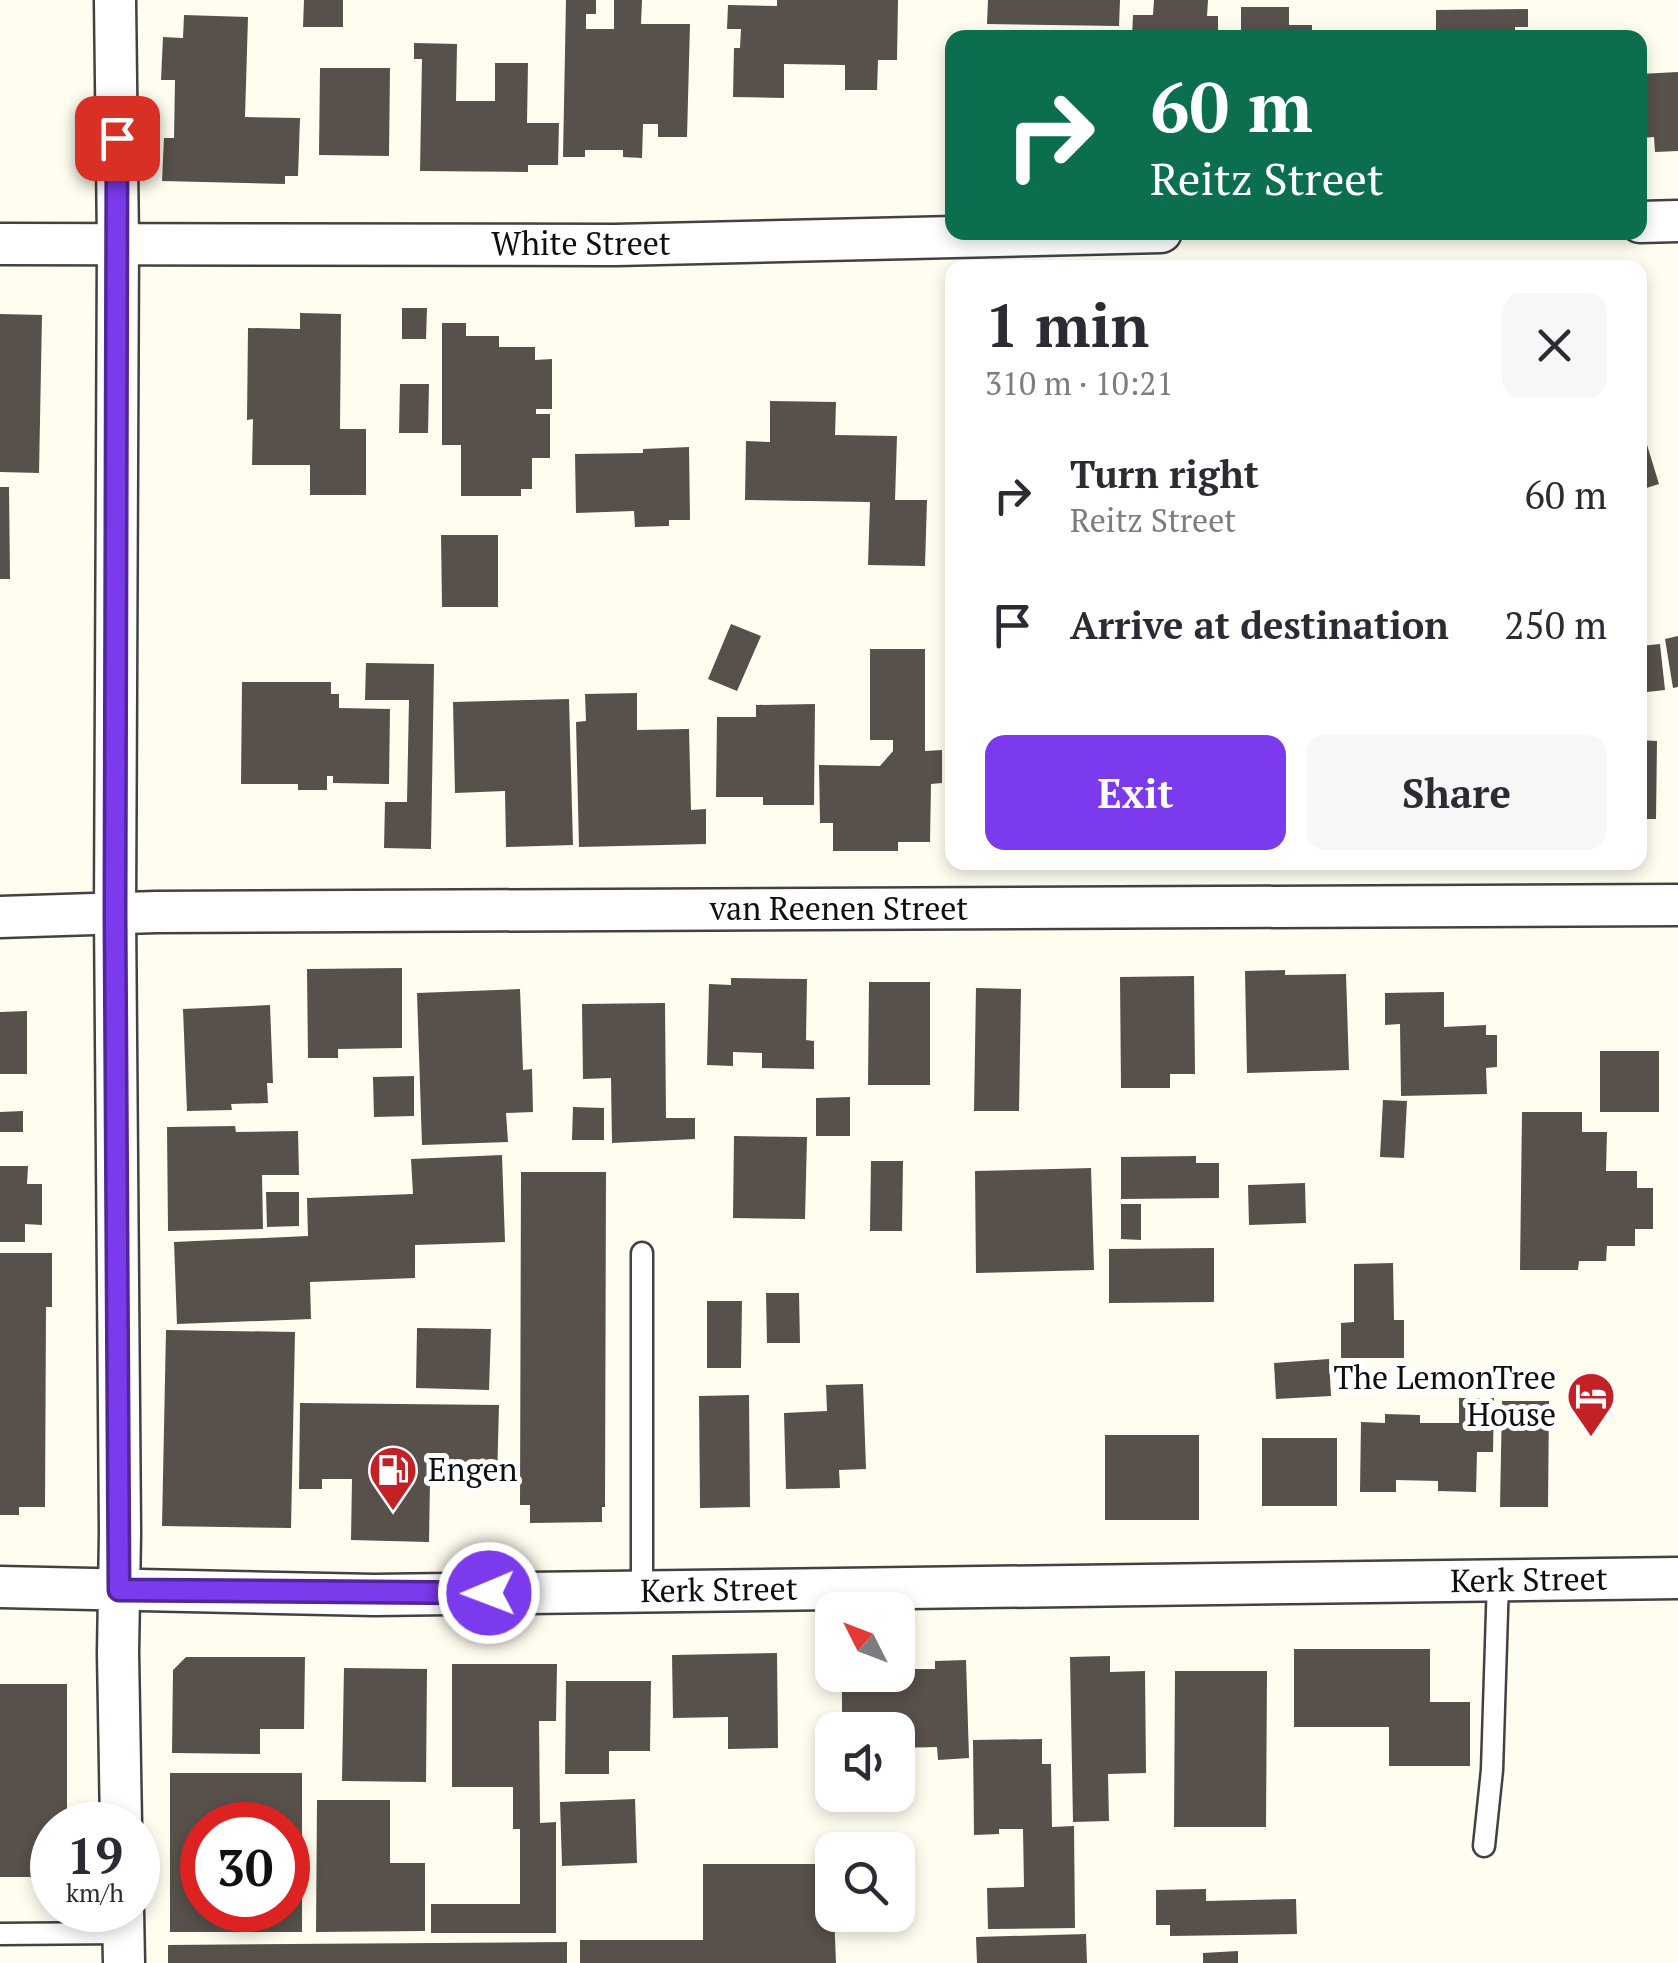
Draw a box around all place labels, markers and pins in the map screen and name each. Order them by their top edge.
pin [75,96,160,181]
place label: The LemonTree House [1334,1356,1556,1435]
hotel icon: The LemonTree House [1565,1370,1617,1438]
fuel station icon: Engen [367,1444,419,1512]
place label: Engen [428,1448,518,1490]

